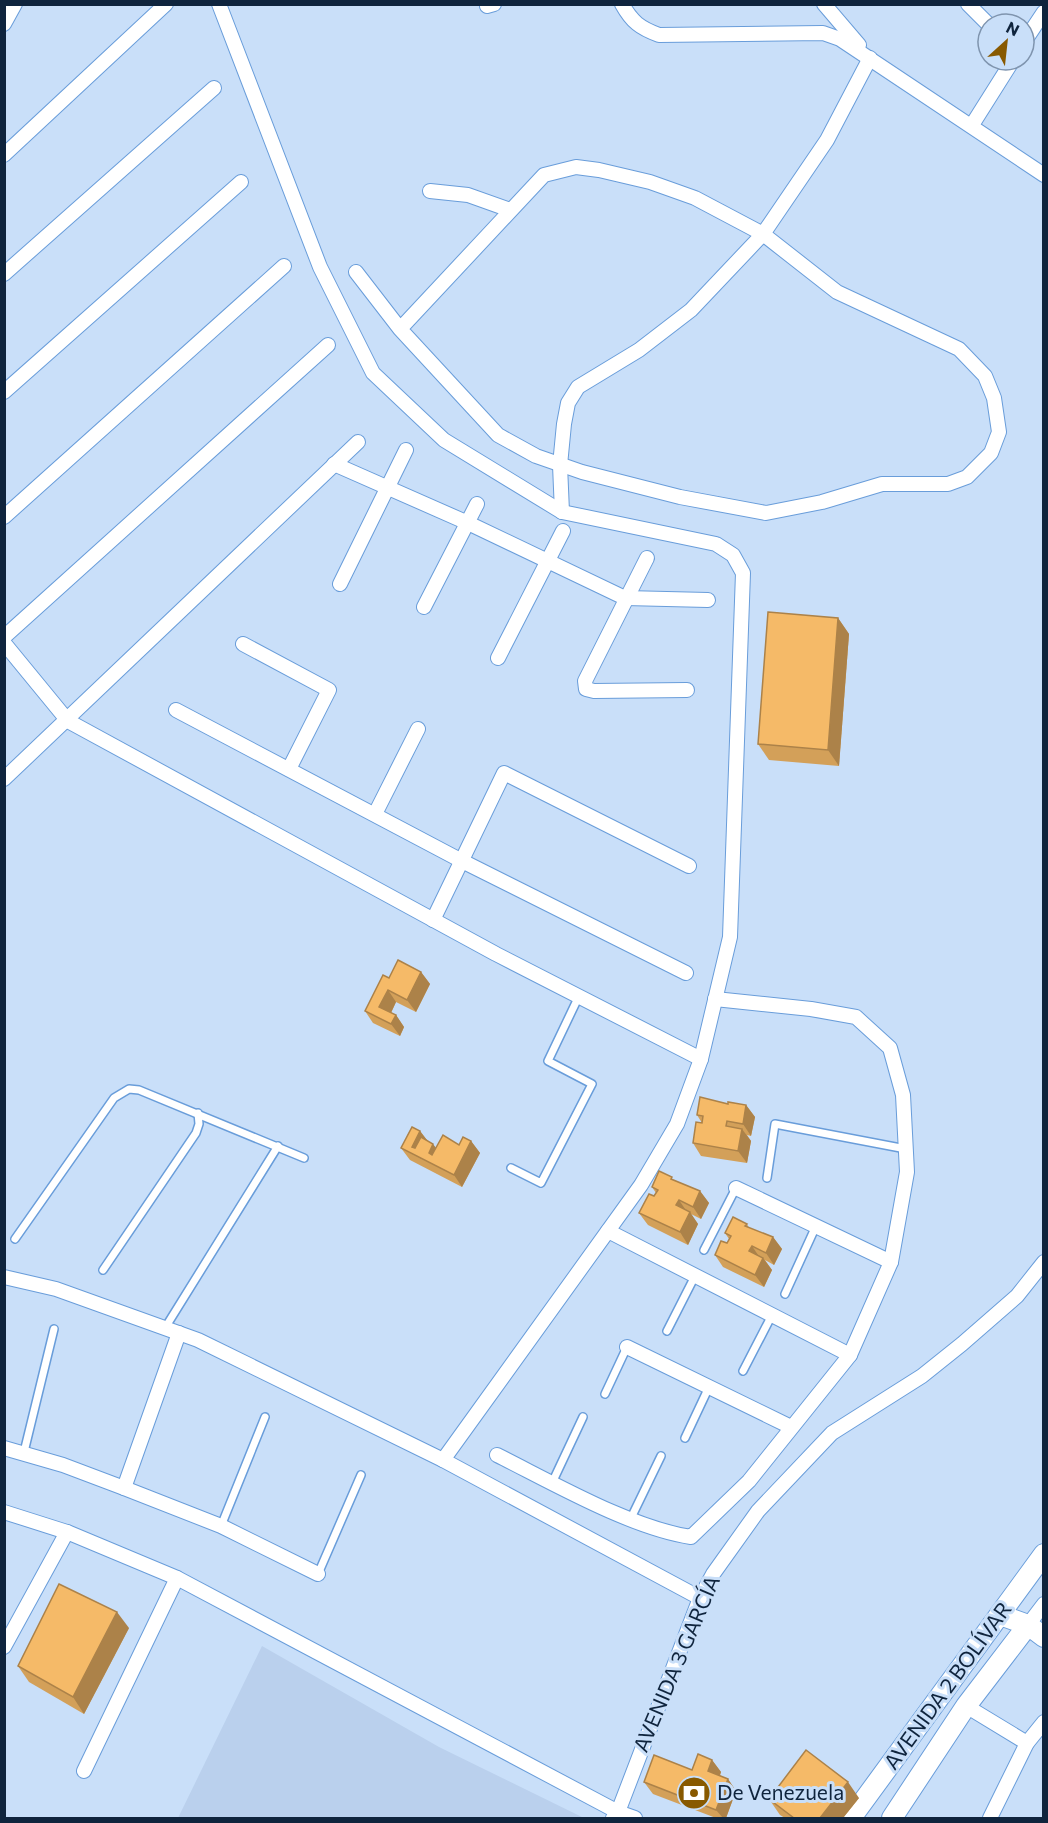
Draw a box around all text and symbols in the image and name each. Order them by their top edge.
north arrow [976,12,1036,72]
text: N [1003,17,1023,39]
street label: AVENIDA 3 GARCÍA [627,1571,724,1755]
street label: AVENIDA 2 BOLÍVAR [878,1597,1016,1774]
bank icon: De Venezuela [676,1775,712,1811]
place label: De Venezuela [717,1779,844,1804]

